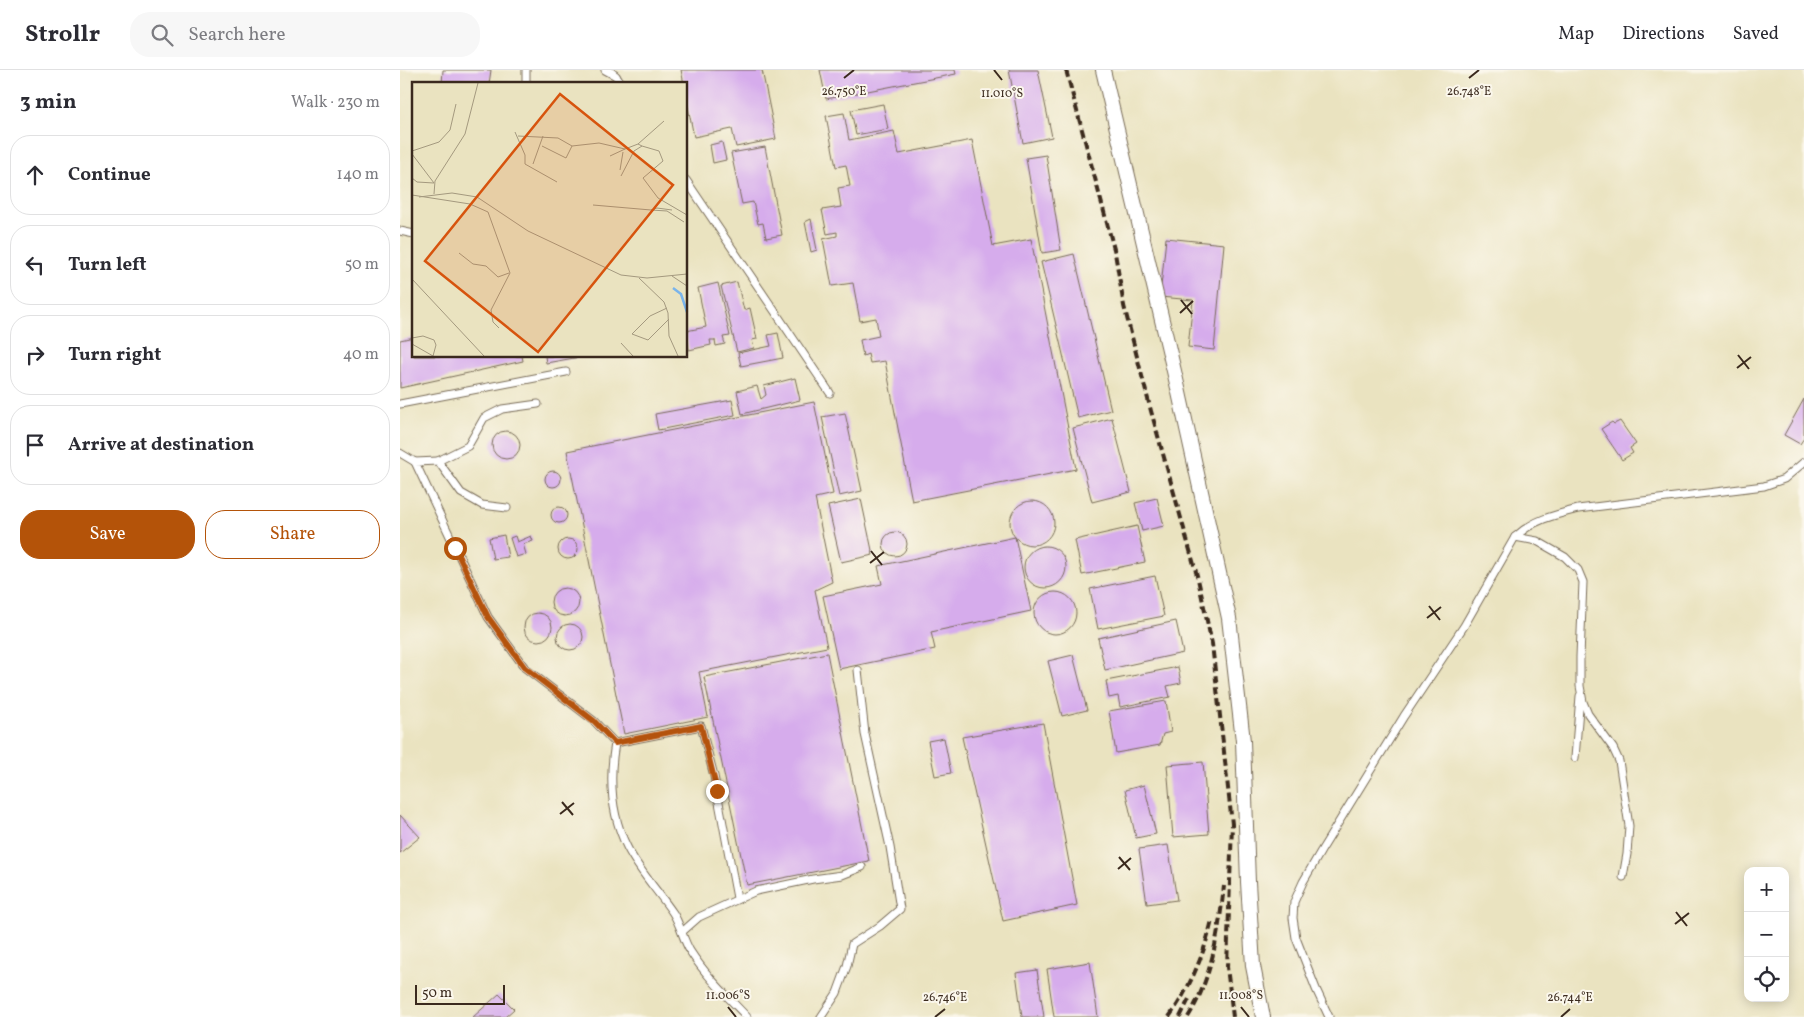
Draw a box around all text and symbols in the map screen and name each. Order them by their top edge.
search box [130,12,480,57]
text: Strollr [25,18,100,52]
icon: search [148,21,176,49]
text: Search here [188,22,286,48]
text: Map [1558,22,1594,47]
text: Directions [1622,22,1705,47]
text: Saved [1733,22,1779,47]
inset map [412,82,688,358]
text: 26.750°E [821,84,867,100]
text: 26.748°E [1447,84,1491,100]
text: 11.010°S [981,86,1023,102]
text: 3 min [20,88,76,117]
text: Walk · 230 m [291,92,380,114]
icon: ahead [21,161,49,189]
text: Continue [68,162,151,188]
text: 140 m [337,164,379,186]
icon: left [21,251,49,279]
text: Turn left [68,252,147,278]
text: 50 m [345,254,379,276]
icon: right [21,341,49,369]
text: Turn right [68,342,161,368]
text: 40 m [343,344,379,366]
icon: arrive [21,431,49,459]
text: Arrive at destination [68,432,254,458]
button: Save [20,510,195,559]
button: Share [205,510,380,559]
route start [444,537,467,560]
route end [706,780,729,803]
map controls [1744,867,1789,1002]
button: + [1744,867,1789,912]
button: − [1744,912,1789,957]
button: locate [1744,957,1789,1002]
scale bar [415,982,505,1005]
text: 50 m [422,984,452,1003]
text: 11.006°S [706,988,750,1004]
text: 11.008°S [1219,988,1263,1004]
text: 26.746°E [923,990,967,1006]
text: 26.744°E [1547,990,1593,1006]

